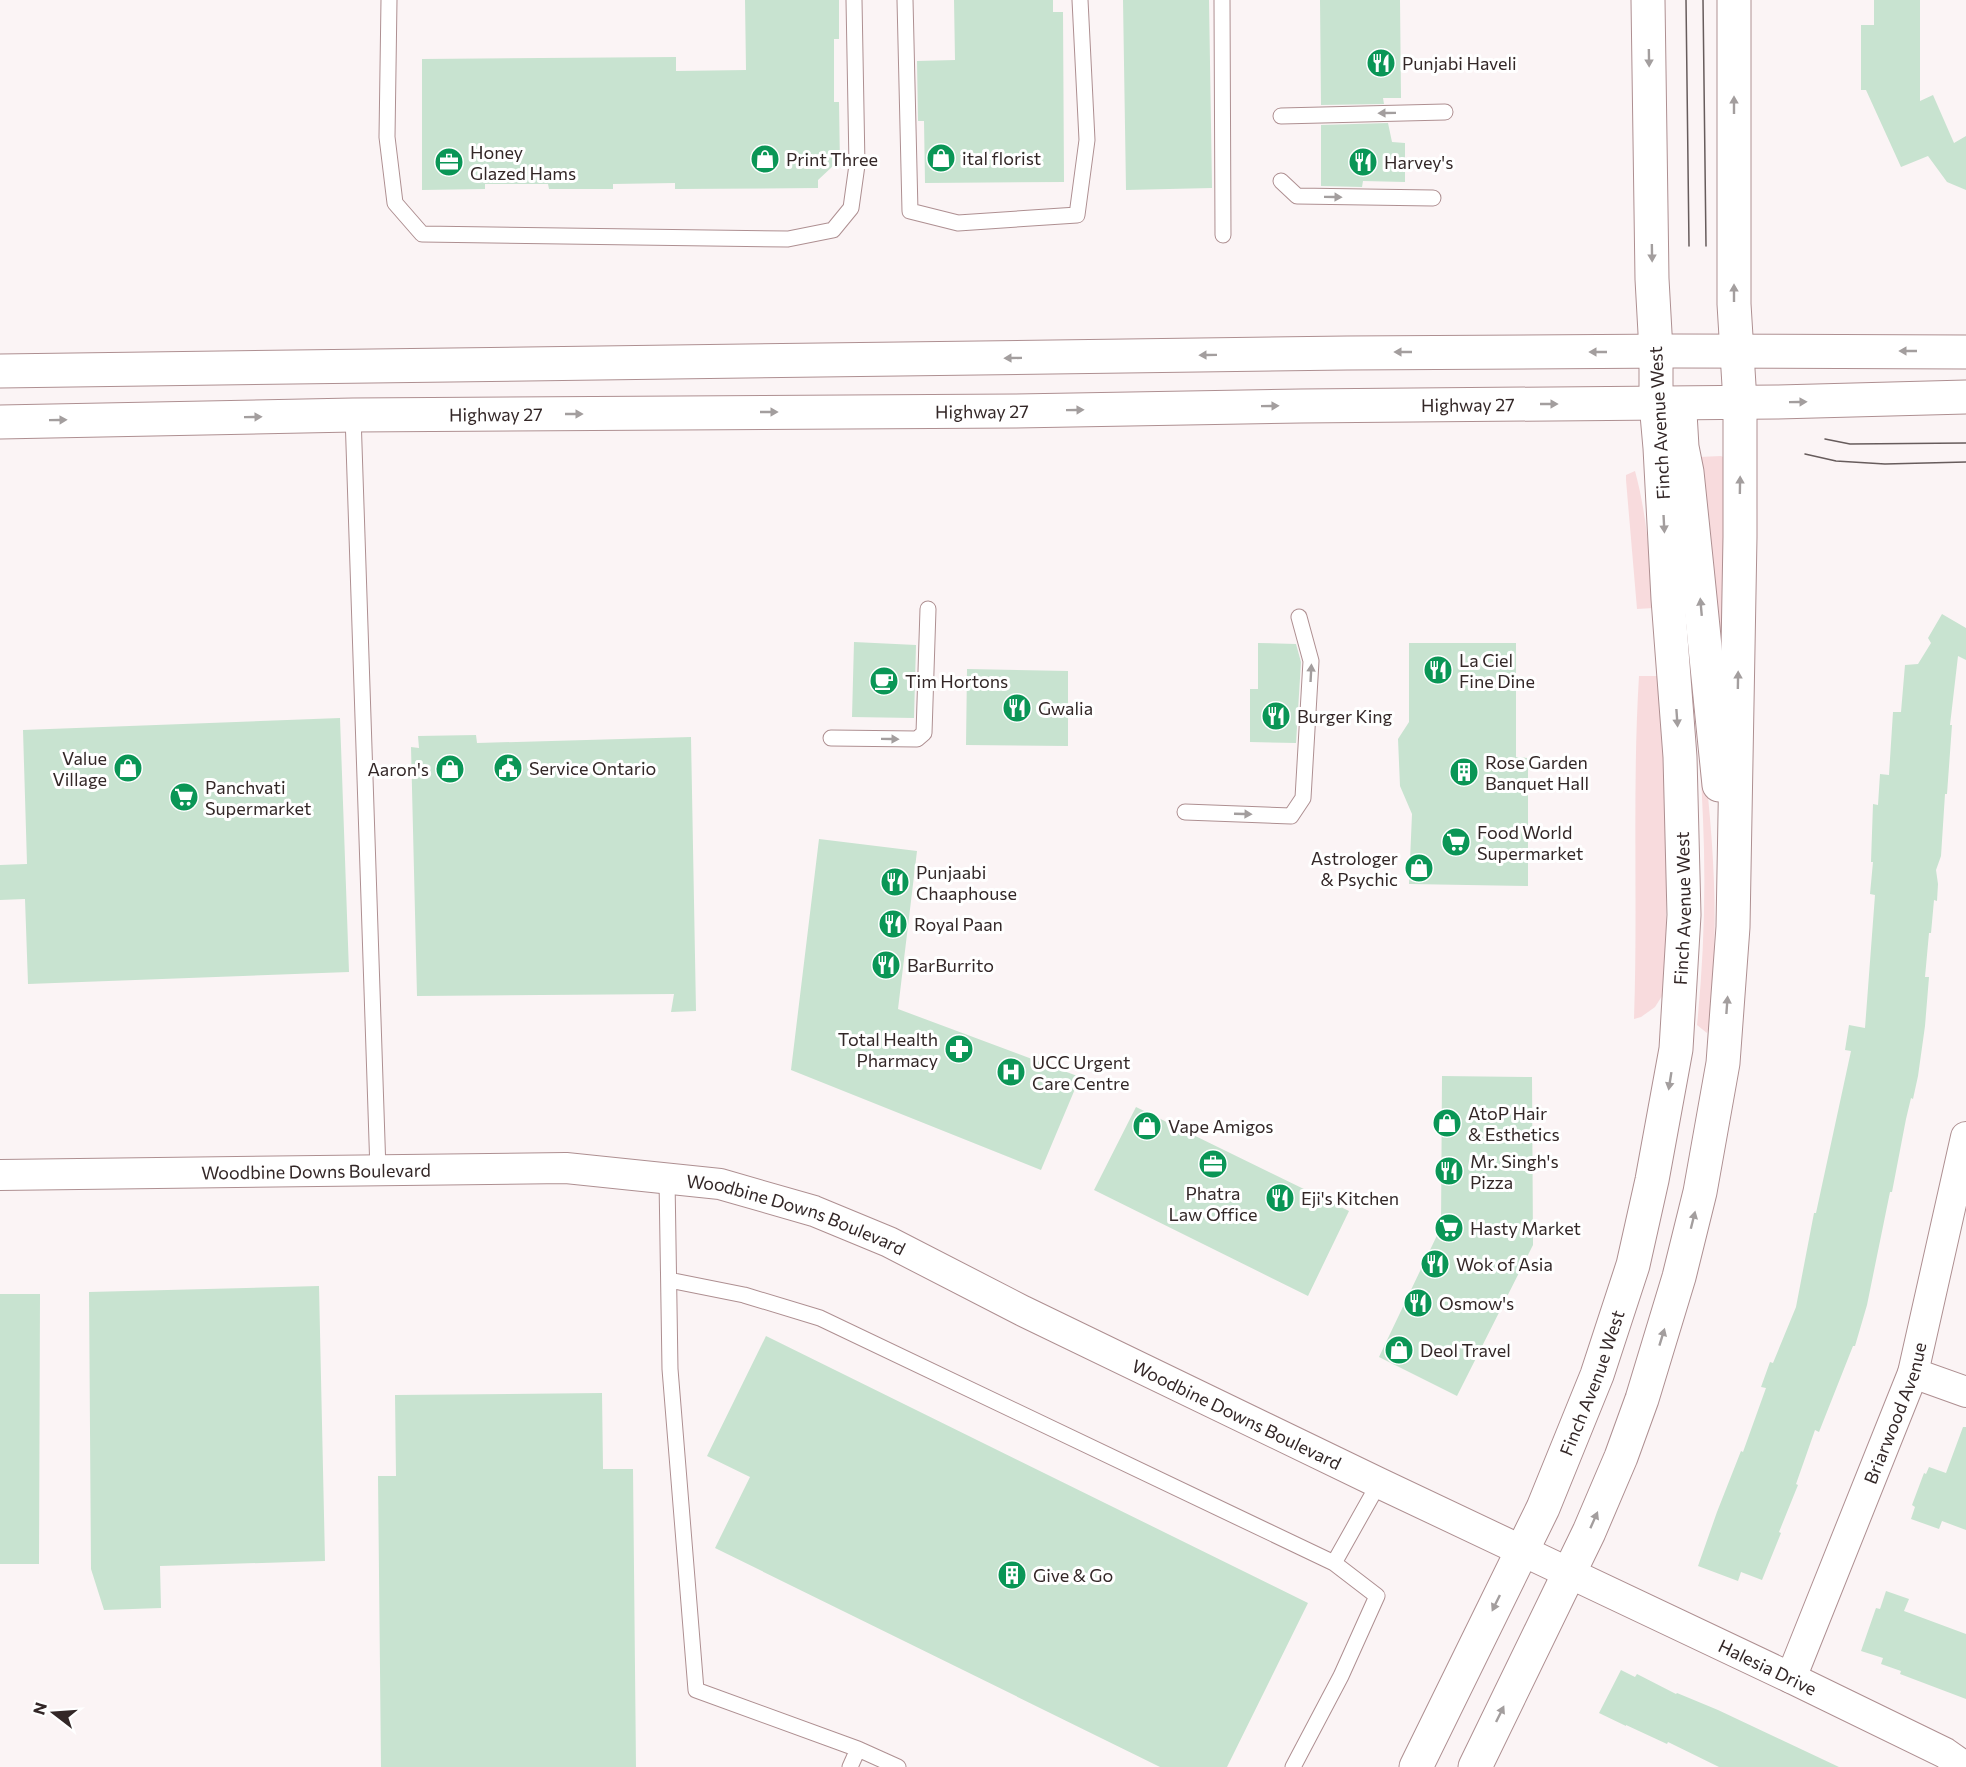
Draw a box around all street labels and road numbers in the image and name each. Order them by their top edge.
street label: Finch Avenue West [1644,346,1674,500]
street label: Highway 27 [1421,393,1515,416]
street label: Highway 27 [935,400,1029,422]
street label: Highway 27 [449,403,543,425]
street label: Finch Avenue West [1669,831,1695,986]
street label: Woodbine Downs Boulevard [201,1159,431,1184]
street label: Woodbine Downs Boulevard [685,1170,909,1260]
street label: Finch Avenue West [1555,1307,1629,1459]
street label: Briarwood Avenue [1859,1340,1931,1487]
street label: Woodbine Downs Boulevard [1129,1354,1345,1474]
street label: Halesia Drive [1715,1634,1820,1700]

